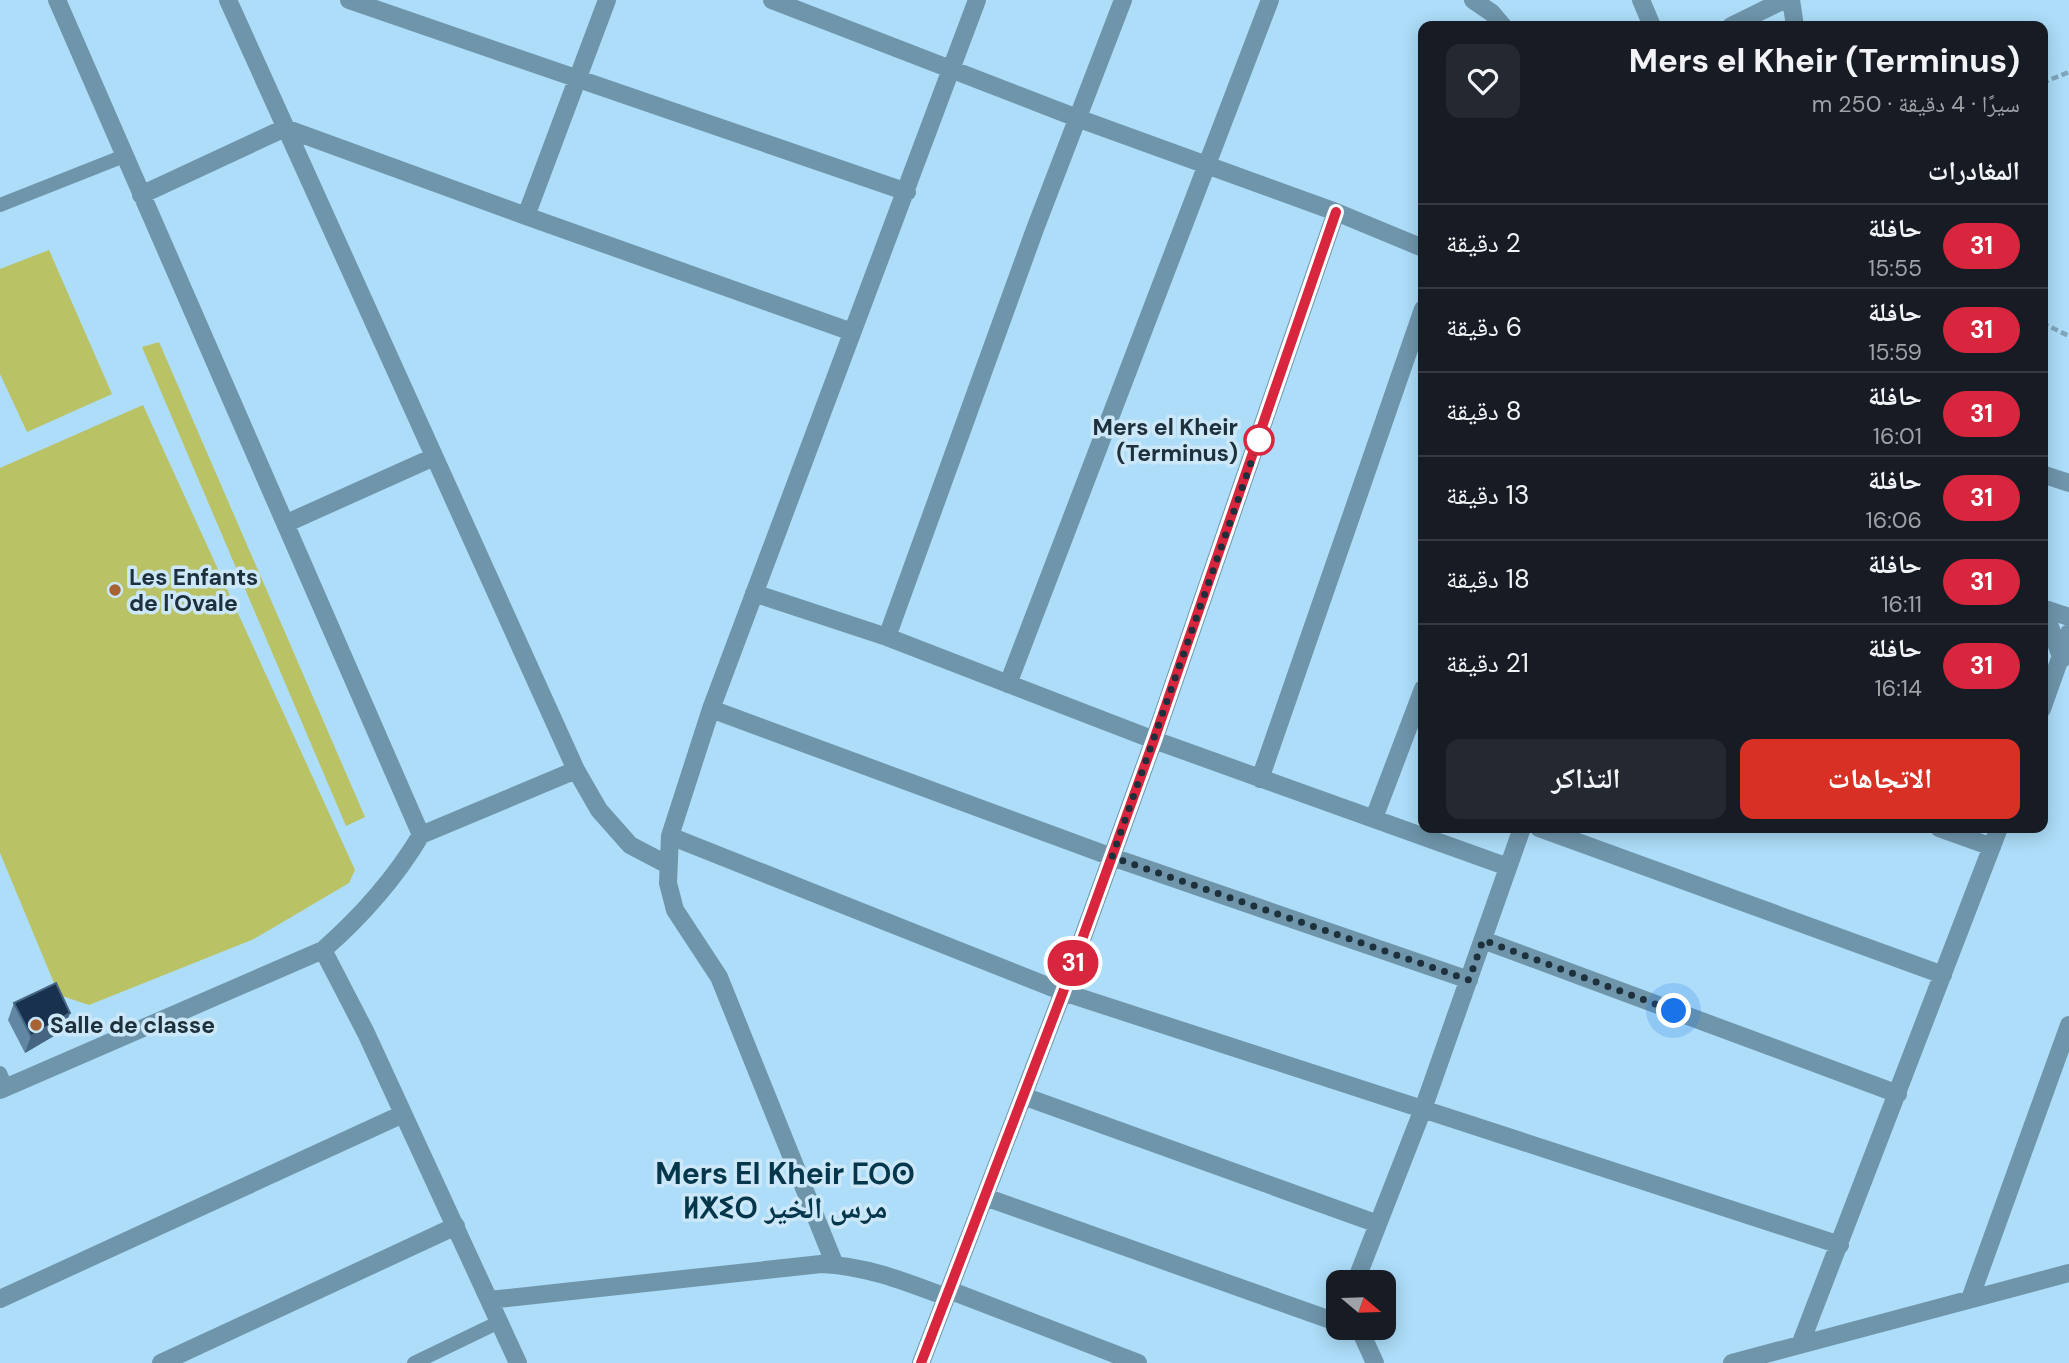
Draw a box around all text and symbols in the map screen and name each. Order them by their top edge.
text: Mers el Kheir (Terminus) [1629,39,2020,82]
button: heart [1446,44,1520,118]
text: سيرًا · 4 دقيقة · 250 m [1812,89,2020,119]
text: المغادرات [1928,154,2020,188]
text: حافلة [1868,211,1922,245]
text: 2 دقيقة [1446,226,1521,260]
text: 31 [1970,230,1993,261]
text: 15:55 [1868,253,1922,283]
text: حافلة [1868,295,1922,329]
text: 6 دقيقة [1446,310,1522,344]
text: 31 [1970,314,1993,345]
text: 15:59 [1868,337,1922,367]
text: حافلة [1868,379,1922,413]
text: 8 دقيقة [1446,394,1522,428]
text: 31 [1970,398,1993,429]
place label: Mers el Kheir (Terminus) [1093,412,1238,468]
text: 16:01 [1873,421,1922,451]
marker: Mers el Kheir (Terminus) [1244,425,1274,455]
text: حافلة [1868,463,1922,497]
text: 13 دقيقة [1446,478,1529,512]
text: 31 [1970,482,1993,513]
text: 16:06 [1866,505,1922,535]
text: حافلة [1868,547,1922,581]
place label: Les Enfants de l'Ovale [129,562,258,618]
text: 18 دقيقة [1446,562,1530,596]
text: 31 [1970,566,1993,597]
marker: Les Enfants de l'Ovale [107,582,123,598]
text: 16:11 [1881,589,1922,619]
text: حافلة [1868,631,1922,665]
text: 21 دقيقة [1446,646,1529,680]
text: 31 [1970,650,1993,681]
text: 16:14 [1875,673,1922,703]
button: التذاكر [1446,739,1726,819]
button: الاتجاهات [1740,739,2020,819]
line badge: 31 [1042,940,1104,986]
text: 31 [1061,947,1085,978]
your location [1656,993,1691,1028]
place label: Salle de classe [50,1010,215,1040]
marker: Salle de classe [28,1017,44,1033]
district label: Mers El Kheir ⵎⵔⵙ ⵍⵅⵉⵔ مرس الخير [655,1154,915,1227]
north arrow [1326,1270,1396,1340]
map controls [1326,1270,1396,1340]

